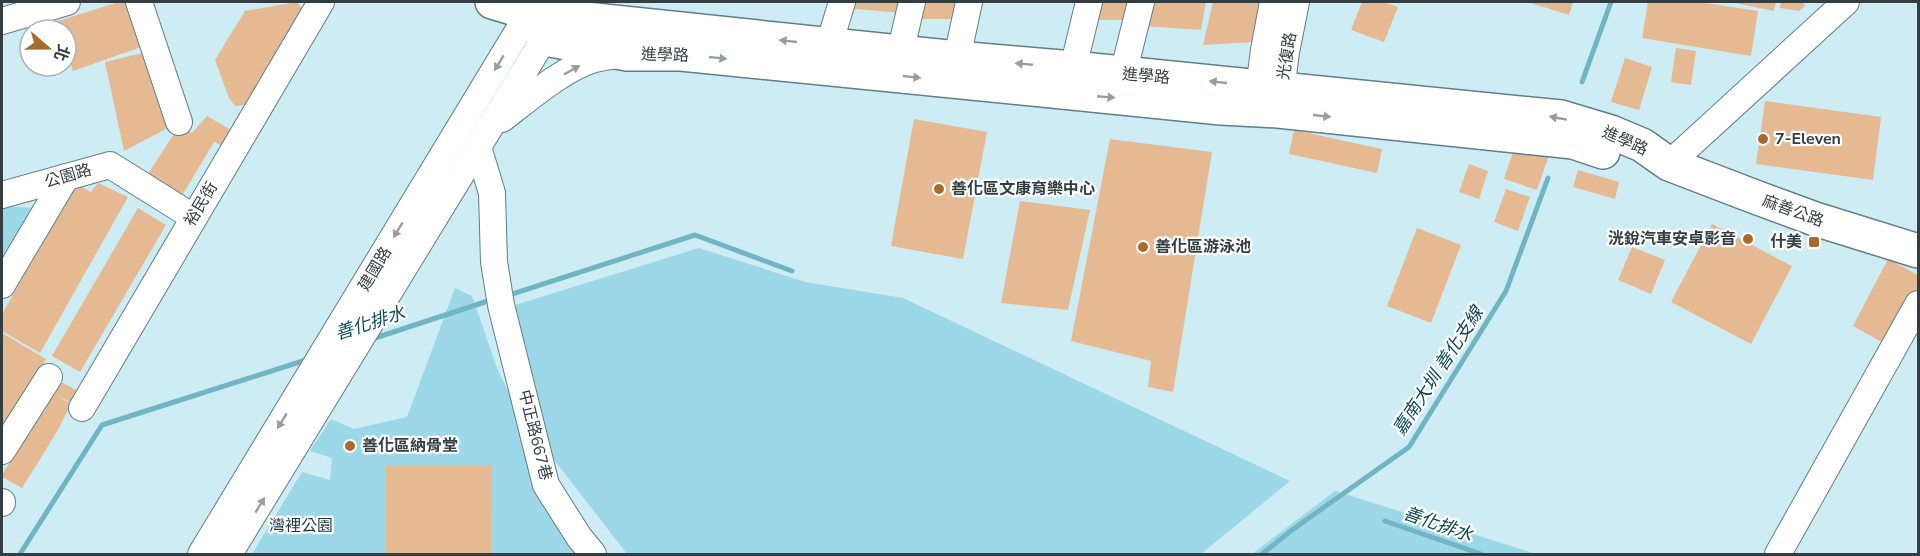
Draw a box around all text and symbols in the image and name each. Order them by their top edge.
north arrow [18,18,78,78]
street label: 光復路 [1272,31,1302,81]
one-way arrow [779,36,798,46]
text: 北 [48,42,74,64]
street label: 進學路 [641,43,689,67]
one-way arrow [709,53,728,63]
one-way arrow [493,55,504,71]
one-way arrow [1015,59,1034,69]
street label: 進學路 [1121,63,1171,89]
one-way arrow [564,65,581,75]
one-way arrow [903,72,922,82]
one-way arrow [1209,77,1228,87]
one-way arrow [1097,92,1116,102]
one-way arrow [1312,111,1331,121]
one-way arrow [1549,113,1568,122]
street label: 進學路 [1599,121,1651,161]
place label: 7-Eleven [1775,128,1841,150]
marker: 7-Eleven [1756,132,1770,146]
street label: 公園路 [42,159,94,193]
street label: 裕民街 [179,178,223,230]
place label: 善化區文康育樂中心 [951,178,1095,200]
marker: 善化區文康育樂中心 [932,182,946,196]
street label: 麻善公路 [1759,190,1827,232]
one-way arrow [392,222,403,238]
place label: 洸銳汽車安卓影音 [1608,228,1736,250]
place label: 什美 [1770,231,1802,253]
marker: 洸銳汽車安卓影音 [1741,232,1755,246]
marker: 什美 [1807,235,1821,249]
place label: 善化區游泳池 [1155,236,1251,258]
marker: 善化區游泳池 [1136,240,1150,254]
street label: 建國路 [353,243,397,295]
water label: 善化排水 [332,300,409,346]
water label: 嘉南大圳 善化支線 [1387,300,1490,440]
street label: 中正路667巷 [513,387,557,483]
one-way arrow [277,413,288,429]
place label: 善化區納骨堂 [362,435,458,457]
marker: 善化區納骨堂 [343,439,357,453]
one-way arrow [254,497,265,513]
water label: 善化排水 [1400,501,1477,547]
park label: 灣裡公園 [269,515,333,537]

